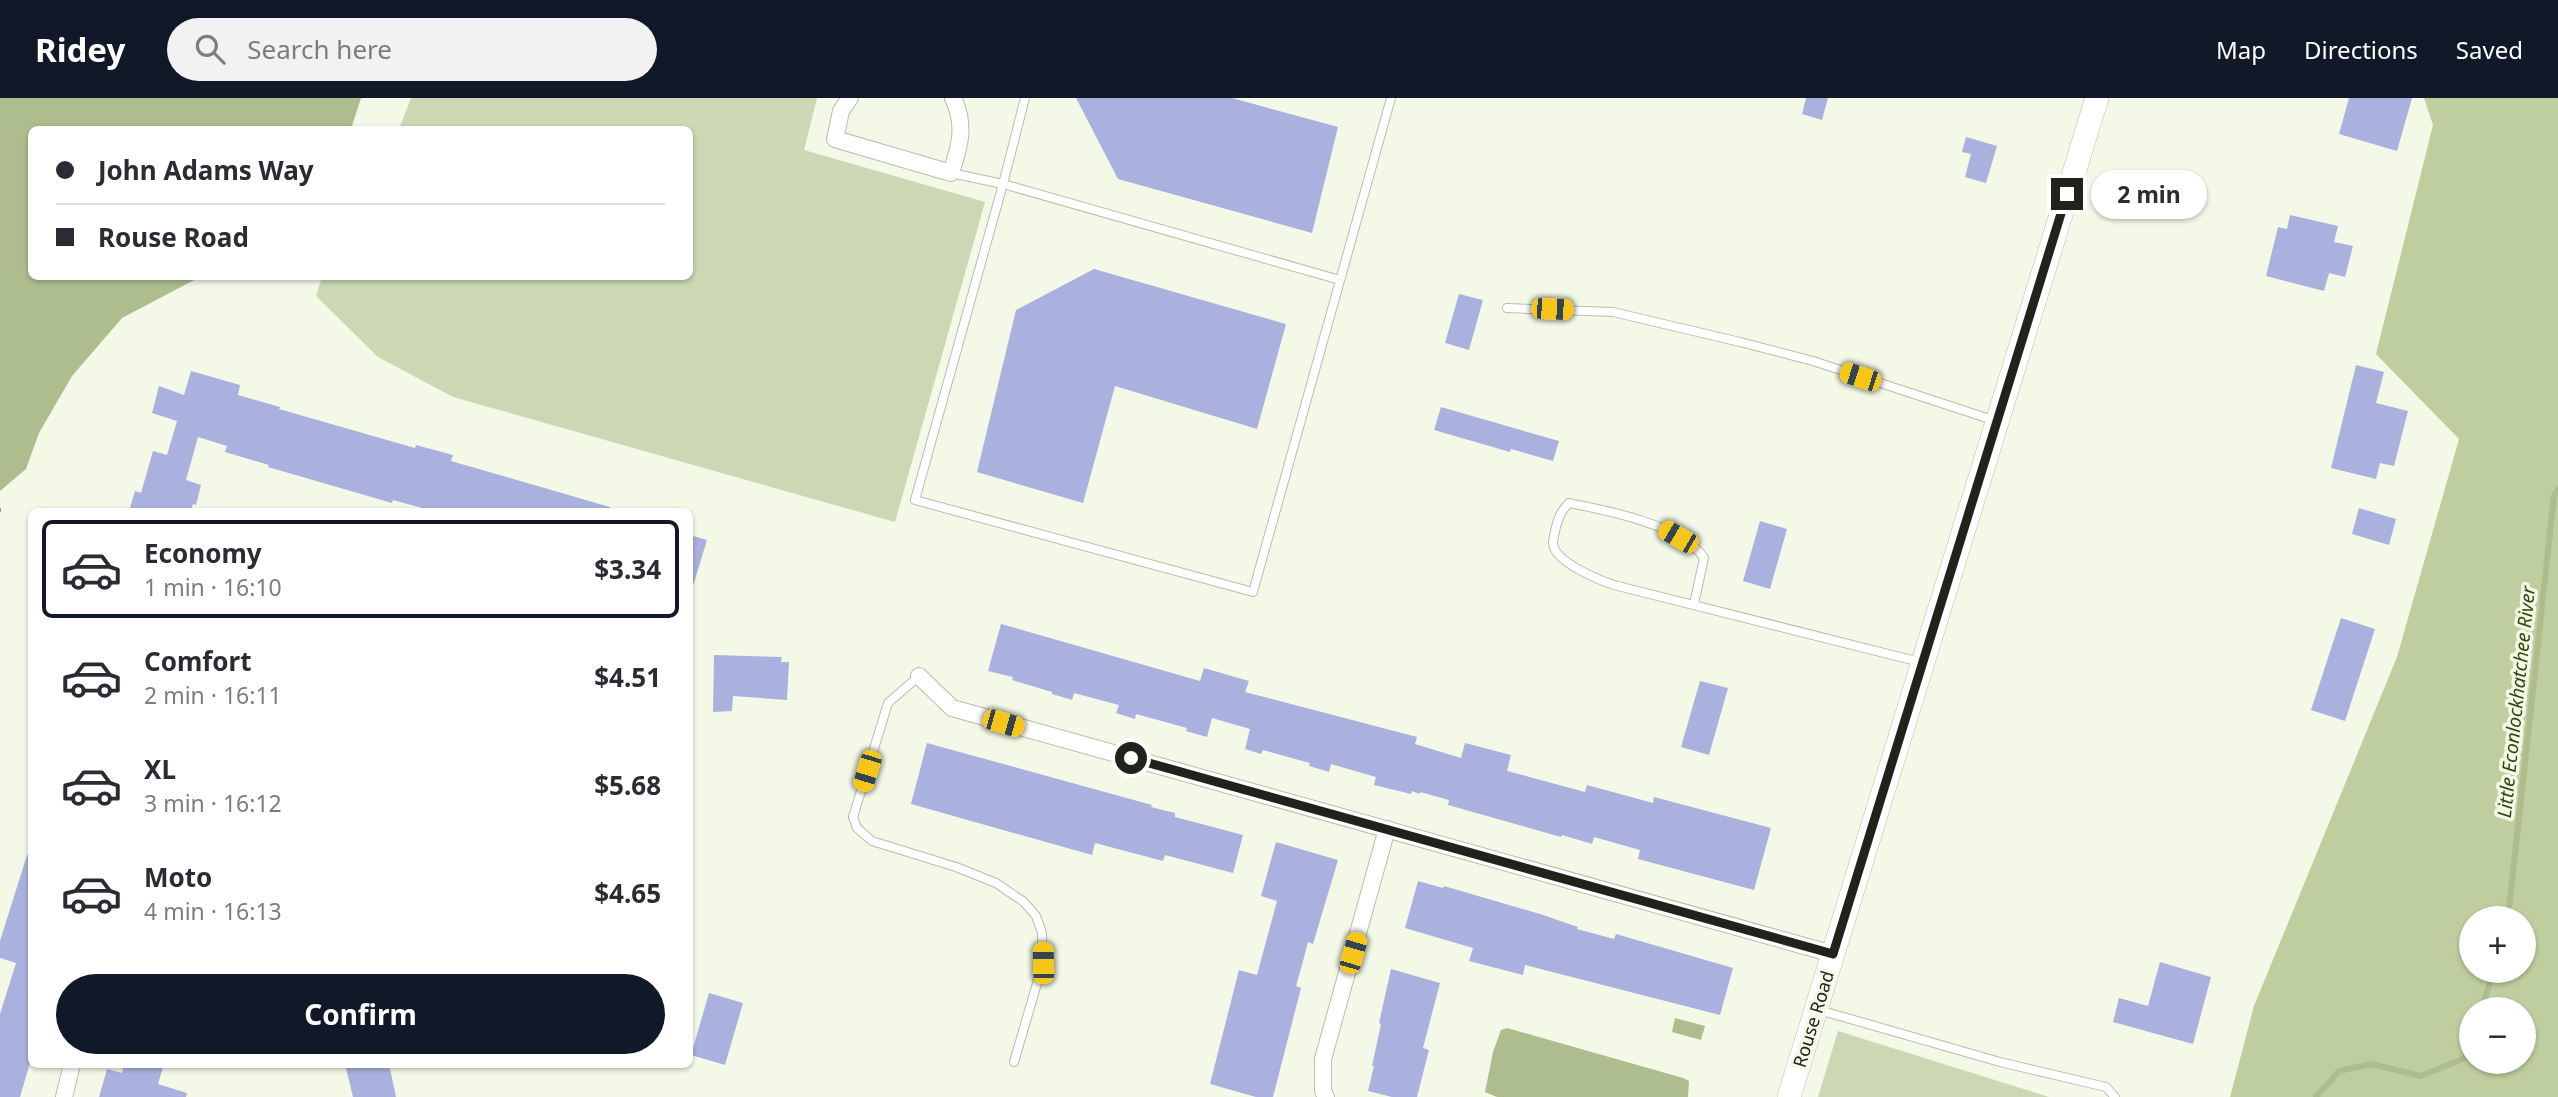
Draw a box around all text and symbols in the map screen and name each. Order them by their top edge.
search box [167,18,657,81]
text: Ridey [35,27,125,72]
icon: search [191,30,229,68]
text: Search here [247,31,392,67]
text: Map [2216,33,2266,66]
text: Directions [2304,33,2418,66]
text: Saved [2456,33,2523,66]
text: John Adams Way [98,152,314,188]
callout: 2 min [2092,170,2207,218]
route end [2051,178,2083,210]
text: 2 min [2117,178,2181,210]
text: Rouse Road [98,219,249,255]
car [1531,298,1574,320]
car [1837,361,1884,393]
car [1655,517,1702,557]
text: Economy [144,535,262,571]
icon: car [60,538,123,601]
text: $3.34 [594,551,661,587]
text: 1 min · 16:10 [144,571,282,603]
water label: Little Econlockhatchee River [2491,583,2541,819]
text: Comfort [144,643,252,679]
icon: car [60,646,123,709]
text: $4.51 [594,659,661,695]
text: 2 min · 16:11 [144,679,282,711]
car [980,707,1027,739]
route start [1115,742,1147,774]
car [851,748,884,794]
text: XL [144,751,176,787]
icon: car [60,754,123,817]
text: $5.68 [594,767,661,803]
text: 3 min · 16:12 [144,787,282,819]
text: Moto [144,859,212,895]
icon: car [60,862,123,925]
text: $4.65 [594,875,661,911]
text: 4 min · 16:13 [144,895,282,927]
map controls [2459,906,2536,1074]
button: + [2459,906,2536,983]
car [1338,930,1369,976]
car [1033,942,1054,984]
street label: Rouse Road [1787,968,1839,1070]
button: Confirm [56,974,665,1054]
button: − [2459,997,2536,1074]

